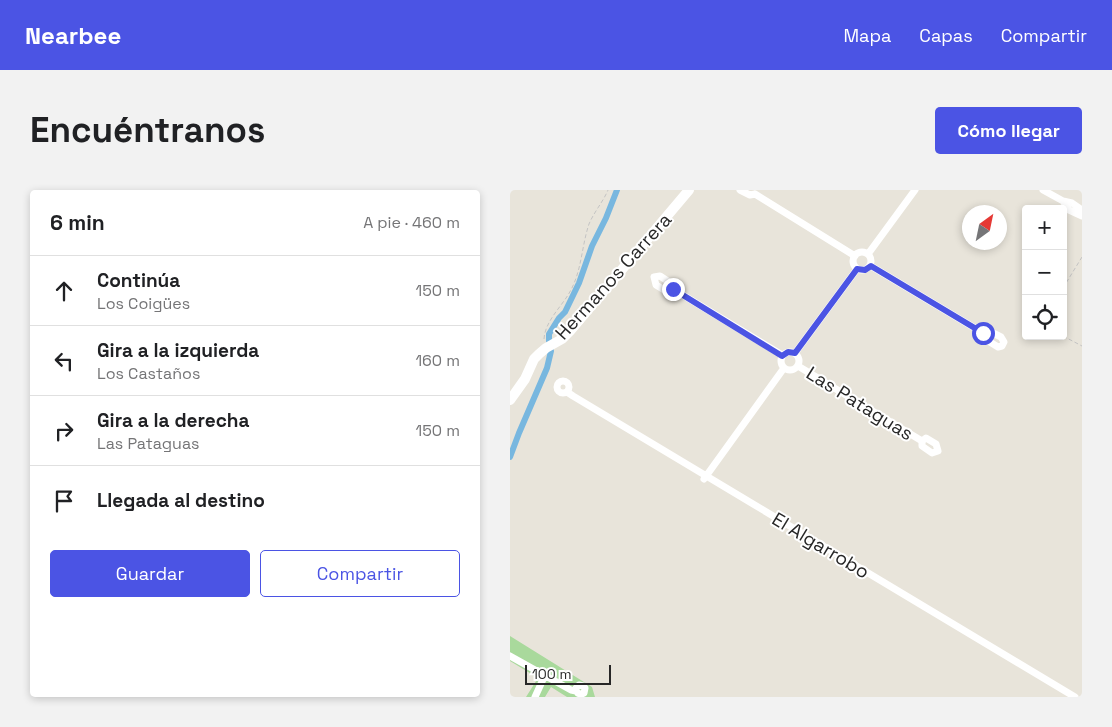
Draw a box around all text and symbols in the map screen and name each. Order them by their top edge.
text: Nearbee [25,20,121,51]
text: Mapa [843,24,891,47]
text: Capas [919,24,973,47]
text: Compartir [1001,24,1087,47]
button: Cómo llegar [935,107,1082,154]
text: Encuéntranos [30,108,265,152]
north arrow [962,205,1007,250]
map controls [1022,205,1067,340]
button: + [1022,205,1067,250]
street label: Hermanos Carrera [550,208,677,345]
text: 6 min [50,209,105,236]
text: A pie · 460 m [363,212,460,233]
button: − [1022,250,1067,295]
text: Continúa [97,268,180,293]
icon: ahead [50,277,78,305]
route end [662,278,685,301]
text: 150 m [416,280,460,301]
text: Los Coigües [97,293,190,314]
button: locate [1022,295,1067,340]
route start [972,322,995,345]
text: Gira a la izquierda [97,338,259,363]
icon: left [50,347,78,375]
text: 160 m [415,350,460,371]
street label: Las Pataguas [802,361,918,446]
text: Los Castaños [97,363,200,384]
text: Gira a la derecha [97,408,249,433]
icon: right [50,417,78,445]
text: 150 m [416,420,460,441]
text: Las Pataguas [97,433,199,454]
icon: arrive [50,487,78,515]
text: Llegada al destino [97,488,265,513]
street label: El Algarrobo [767,507,874,584]
button: Guardar [50,550,250,597]
button: Compartir [260,550,460,597]
scale bar [525,662,611,685]
text: 100 m [532,665,571,683]

